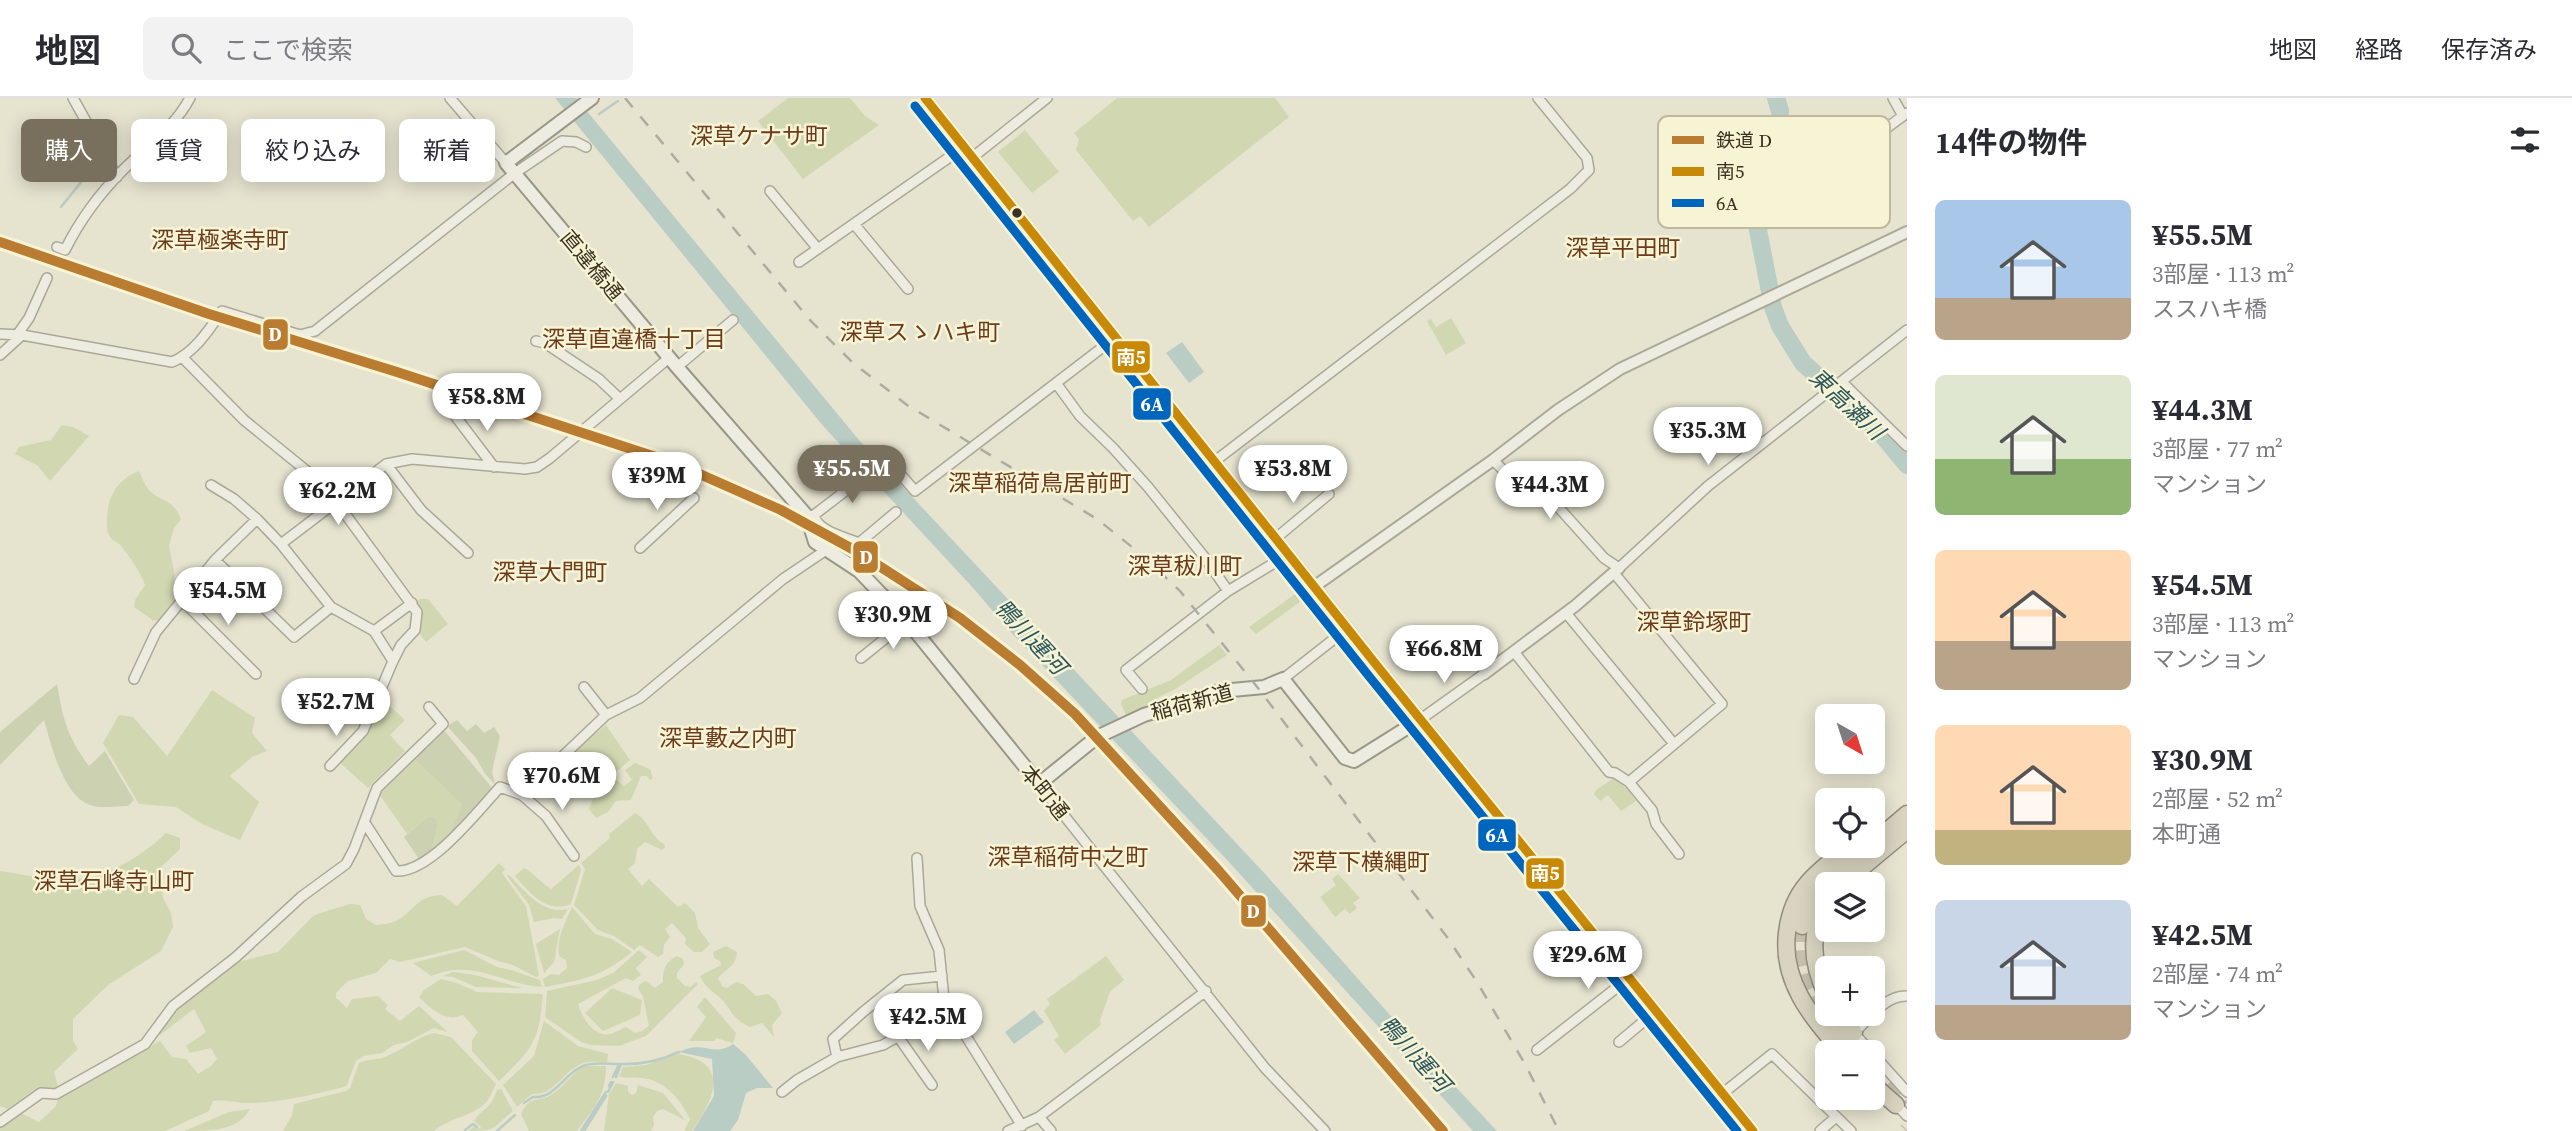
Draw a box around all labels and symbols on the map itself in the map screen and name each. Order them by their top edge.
legend [1658,116,1890,228]
district label: 深草ケナサ町 [690,120,828,152]
text: 鉄道 D [1716,127,1772,153]
text: 南5 [1716,158,1745,184]
text: 6A [1716,190,1739,216]
unlabelled marker [1010,206,1024,220]
district label: 深草極楽寺町 [151,224,289,256]
street label: 直違橋通 [554,224,630,306]
district label: 深草平田町 [1566,232,1681,264]
district label: 深草スゝハキ町 [840,316,1001,348]
line badge: D [262,318,289,351]
text: D [268,321,282,347]
district label: 深草直違橋十丁目 [542,323,726,355]
line badge: 南5 [1111,340,1151,374]
text: 南5 [1116,344,1146,370]
water label: 東高瀬川 [1802,361,1894,449]
pin: ¥58.8M [430,374,544,433]
line badge: 6A [1132,387,1172,421]
text: 6A [1140,391,1164,417]
pin: ¥35.3M [1651,408,1765,467]
pin: ¥55.5M [795,446,909,505]
pin: ¥53.8M [1236,446,1350,505]
pin: ¥39M [616,452,698,512]
pin: ¥44.3M [1493,462,1607,521]
district label: 深草稲荷鳥居前町 [948,467,1132,499]
pin: ¥62.2M [281,468,395,527]
line badge: D [852,540,879,574]
text: D [859,544,873,570]
district label: 深草秡川町 [1128,550,1243,582]
district label: 深草大門町 [493,556,608,588]
pin: ¥54.5M [171,568,285,627]
pin: ¥30.9M [836,592,950,651]
water label: 鴨川運河 [988,592,1077,684]
district label: 深草鈴塚町 [1637,606,1752,638]
pin: ¥66.8M [1387,626,1501,685]
street label: 稲荷新道 [1148,677,1236,727]
pin: ¥52.7M [279,678,393,738]
north arrow [1815,704,1885,774]
district label: 深草藪之内町 [659,722,797,754]
pin: ¥70.6M [505,752,619,812]
street label: 本町通 [1014,758,1076,826]
line badge: 6A [1477,818,1517,852]
text: 6A [1485,822,1509,848]
district label: 深草稲荷中之町 [988,841,1149,873]
district label: 深草下横縄町 [1292,846,1430,878]
line badge: 南5 [1525,857,1565,890]
text: 南5 [1530,860,1560,886]
district label: 深草石峰寺山町 [34,865,195,897]
line badge: D [1240,894,1267,928]
text: D [1246,898,1260,924]
pin: ¥29.6M [1531,932,1645,991]
pin: ¥42.5M [871,993,985,1053]
water label: 鴨川運河 [1372,1009,1460,1102]

